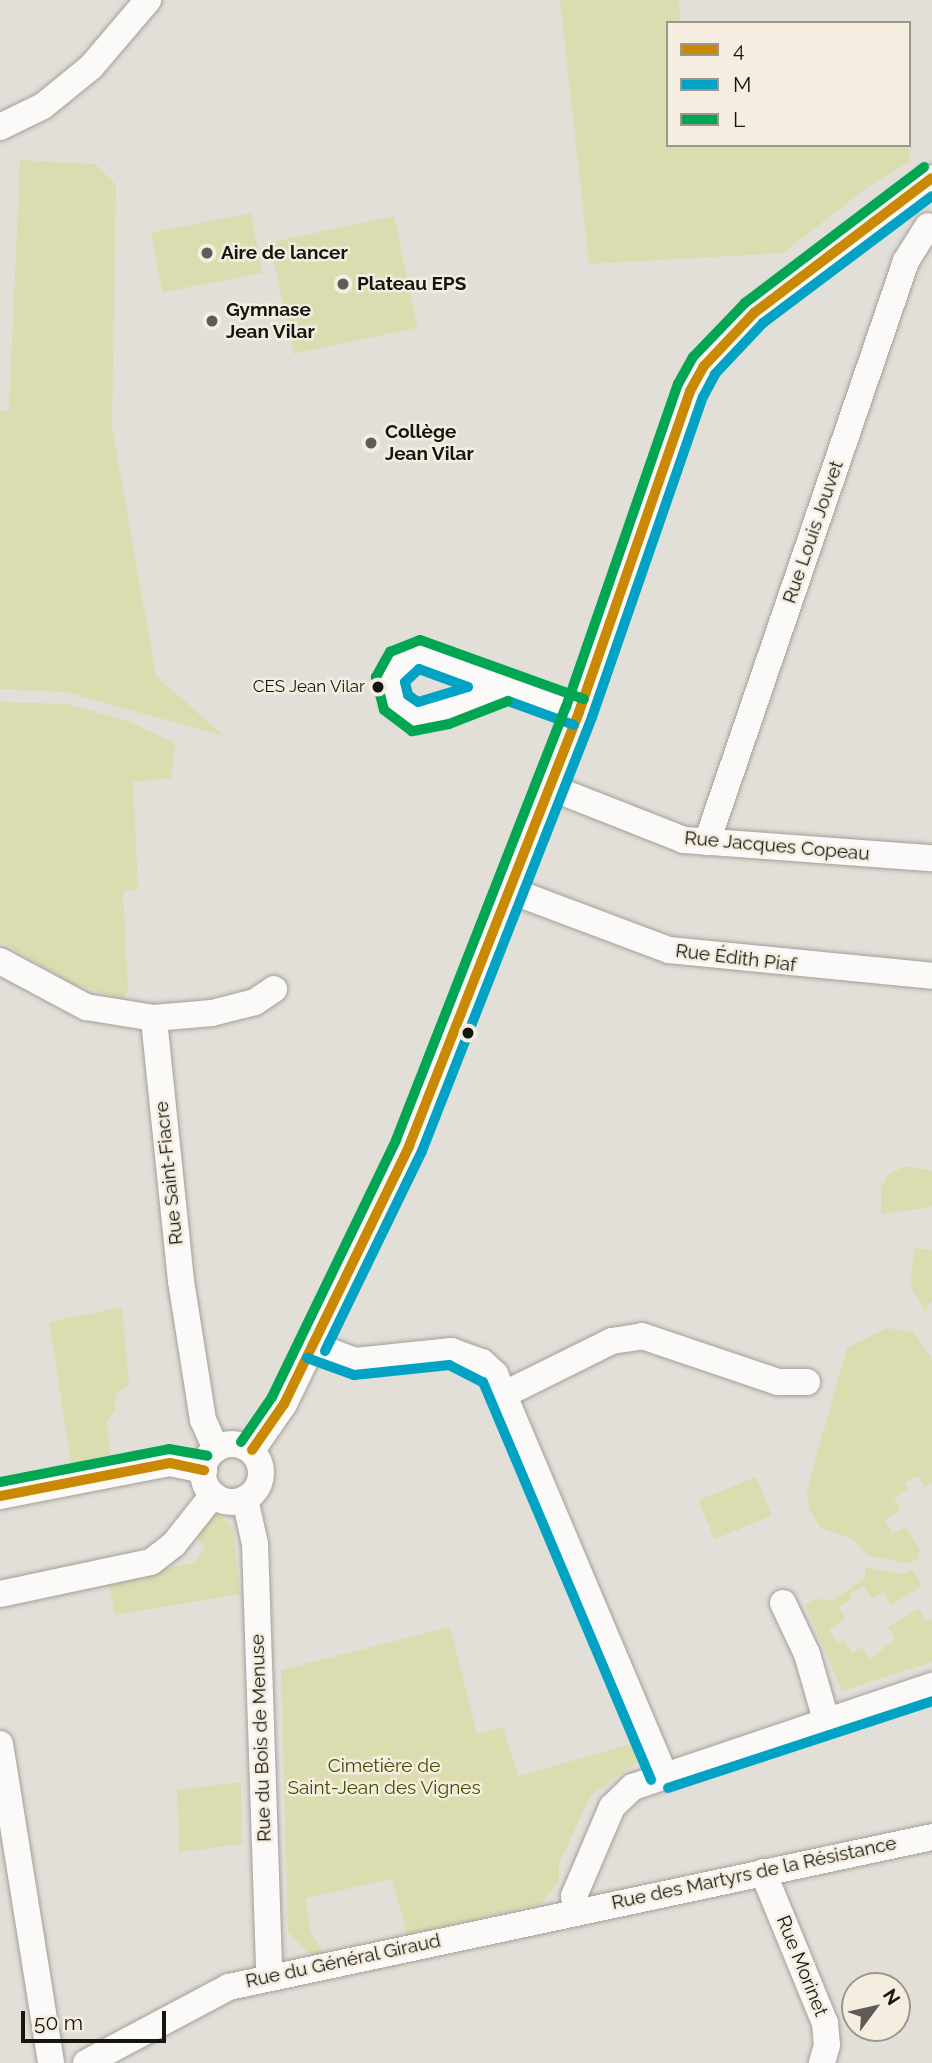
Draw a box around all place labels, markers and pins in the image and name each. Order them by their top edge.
place label: Aire de lancer [221,242,348,264]
marker: Aire de lancer [199,245,215,261]
place label: Plateau EPS [357,273,466,295]
marker: Plateau EPS [335,276,351,292]
place label: Gymnase Jean Vilar [226,299,315,343]
marker: Gymnase Jean Vilar [204,313,220,329]
place label: Collège Jean Vilar [385,421,474,465]
marker: Collège Jean Vilar [363,435,379,451]
place label: CES Jean Vilar [252,677,365,697]
marker: CES Jean Vilar [371,680,385,694]
unlabelled marker [461,1026,475,1040]

